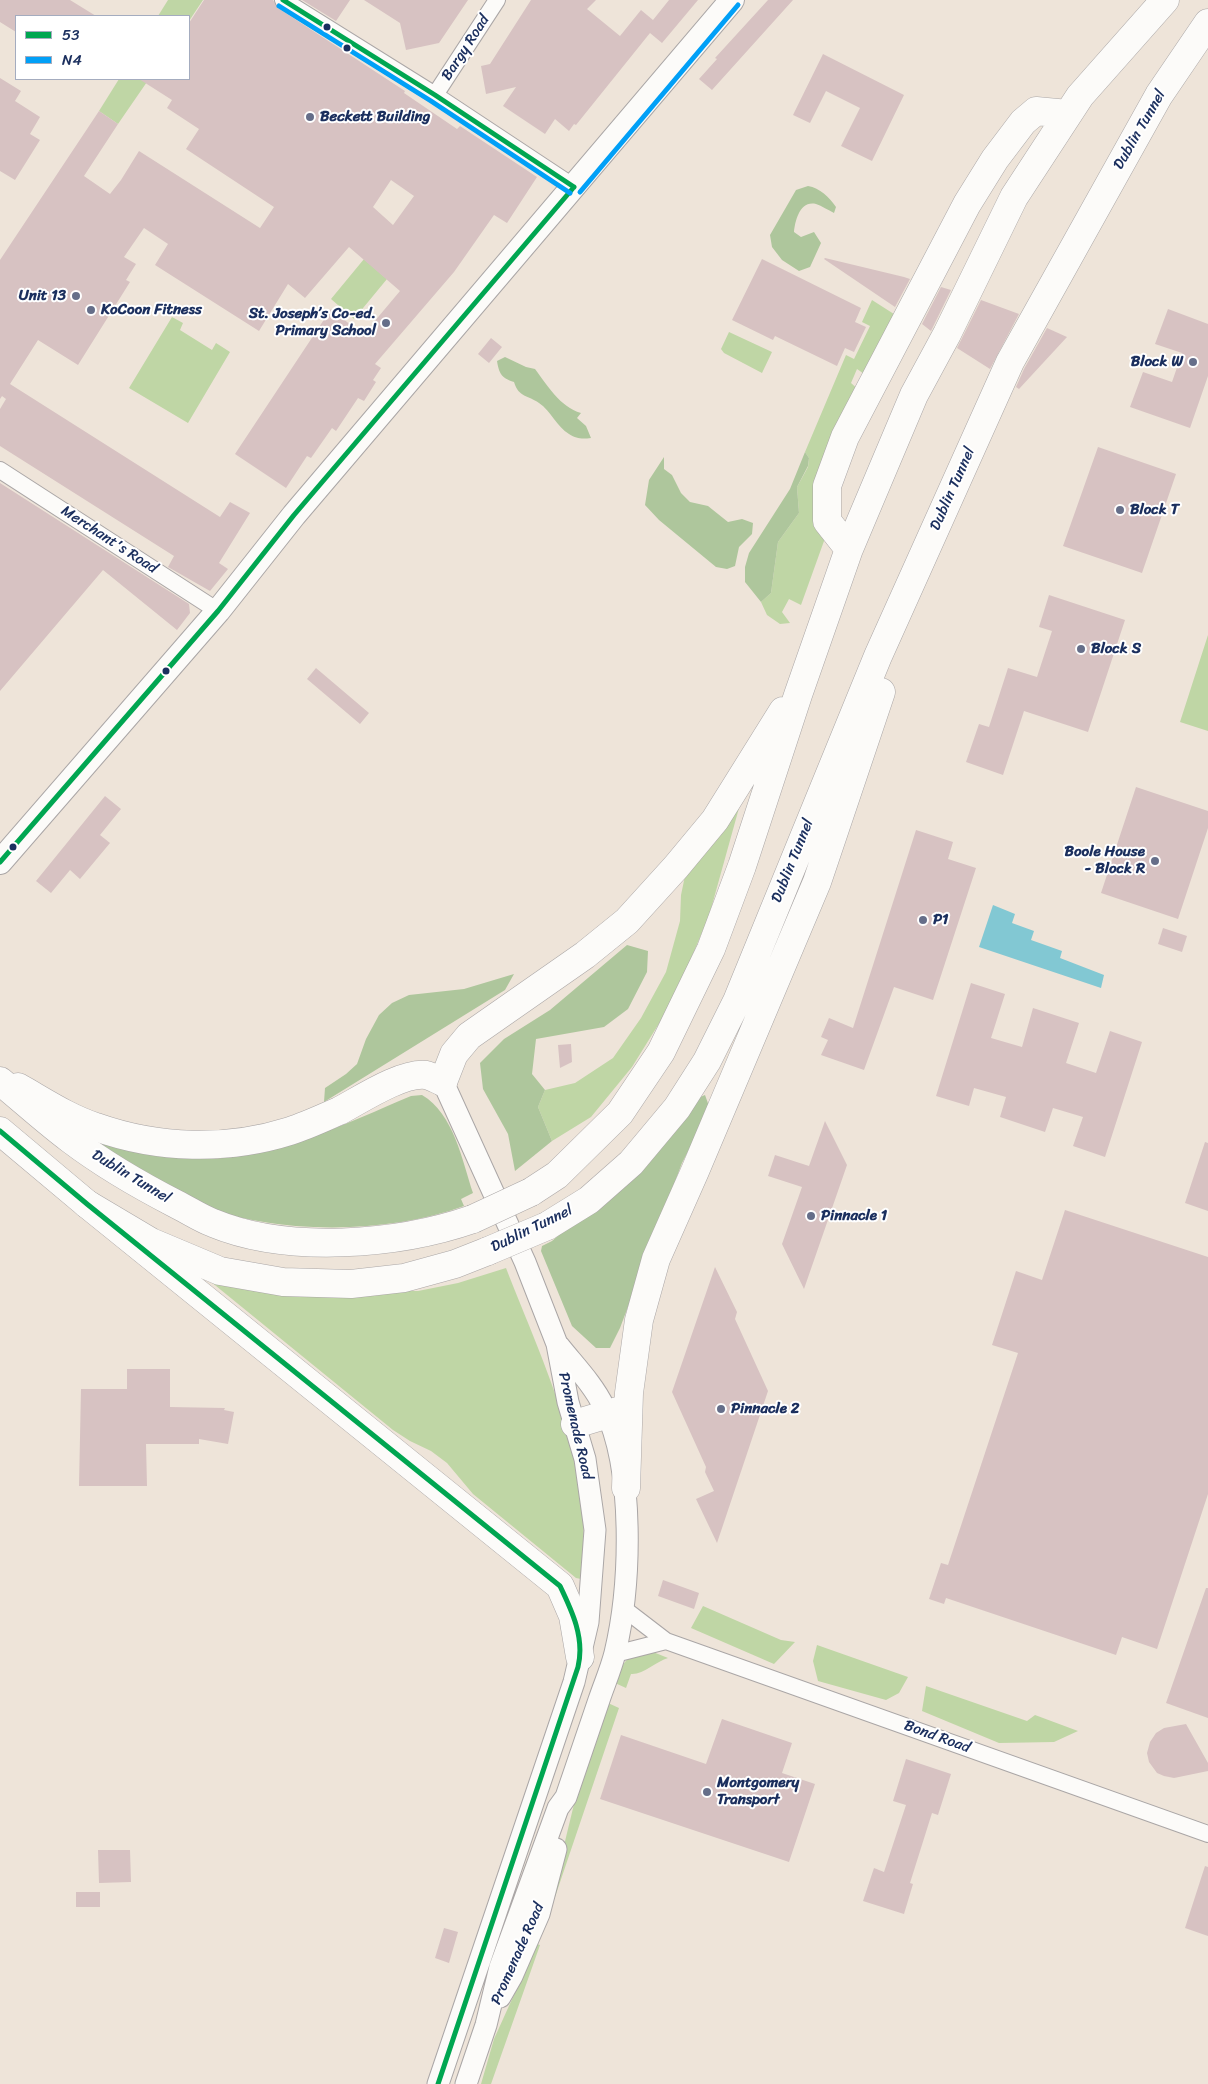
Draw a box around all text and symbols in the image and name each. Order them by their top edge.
street label: Bargy Road [438,12,494,84]
legend [15,15,190,80]
text: 53 [62,22,79,48]
unlabelled marker [322,22,332,32]
unlabelled marker [342,43,352,53]
text: N4 [62,47,82,73]
street label: Dublin Tunnel [1110,87,1170,173]
place label: Beckett Building [320,108,430,126]
marker: Beckett Building [304,111,316,123]
place label: Unit 13 [19,287,66,305]
marker: Unit 13 [70,290,82,302]
place label: KoCoon Fitness [101,301,202,319]
marker: KoCoon Fitness [85,304,97,316]
place label: St. Joseph’s Co-ed. Primary School [249,305,376,340]
marker: St. Joseph’s Co-ed. Primary School [380,317,392,329]
place label: Block W [1131,353,1183,371]
marker: Block W [1187,356,1199,368]
street label: Dublin Tunnel [927,445,979,533]
place label: Block T [1130,501,1179,519]
street label: Merchant's Road [57,502,161,578]
marker: Block T [1114,504,1126,516]
place label: Block S [1091,640,1141,658]
marker: Block S [1075,643,1087,655]
unlabelled marker [161,666,171,676]
street label: Dublin Tunnel [768,816,818,906]
unlabelled marker [8,842,18,852]
place label: Boole House - Block R [1064,843,1145,878]
marker: Boole House - Block R [1149,855,1161,867]
place label: P1 [933,911,949,929]
marker: P1 [917,914,929,926]
street label: Dublin Tunnel [88,1146,174,1208]
street label: Dublin Tunnel [488,1201,576,1257]
place label: Pinnacle 1 [821,1207,887,1225]
marker: Pinnacle 1 [805,1210,817,1222]
street label: Promenade Road [554,1371,596,1481]
place label: Pinnacle 2 [731,1400,799,1418]
marker: Pinnacle 2 [715,1403,727,1415]
street label: Bond Road [901,1717,973,1757]
place label: Montgomery Transport [717,1774,799,1809]
marker: Montgomery Transport [701,1786,713,1798]
street label: Promenade Road [488,1900,548,2008]

